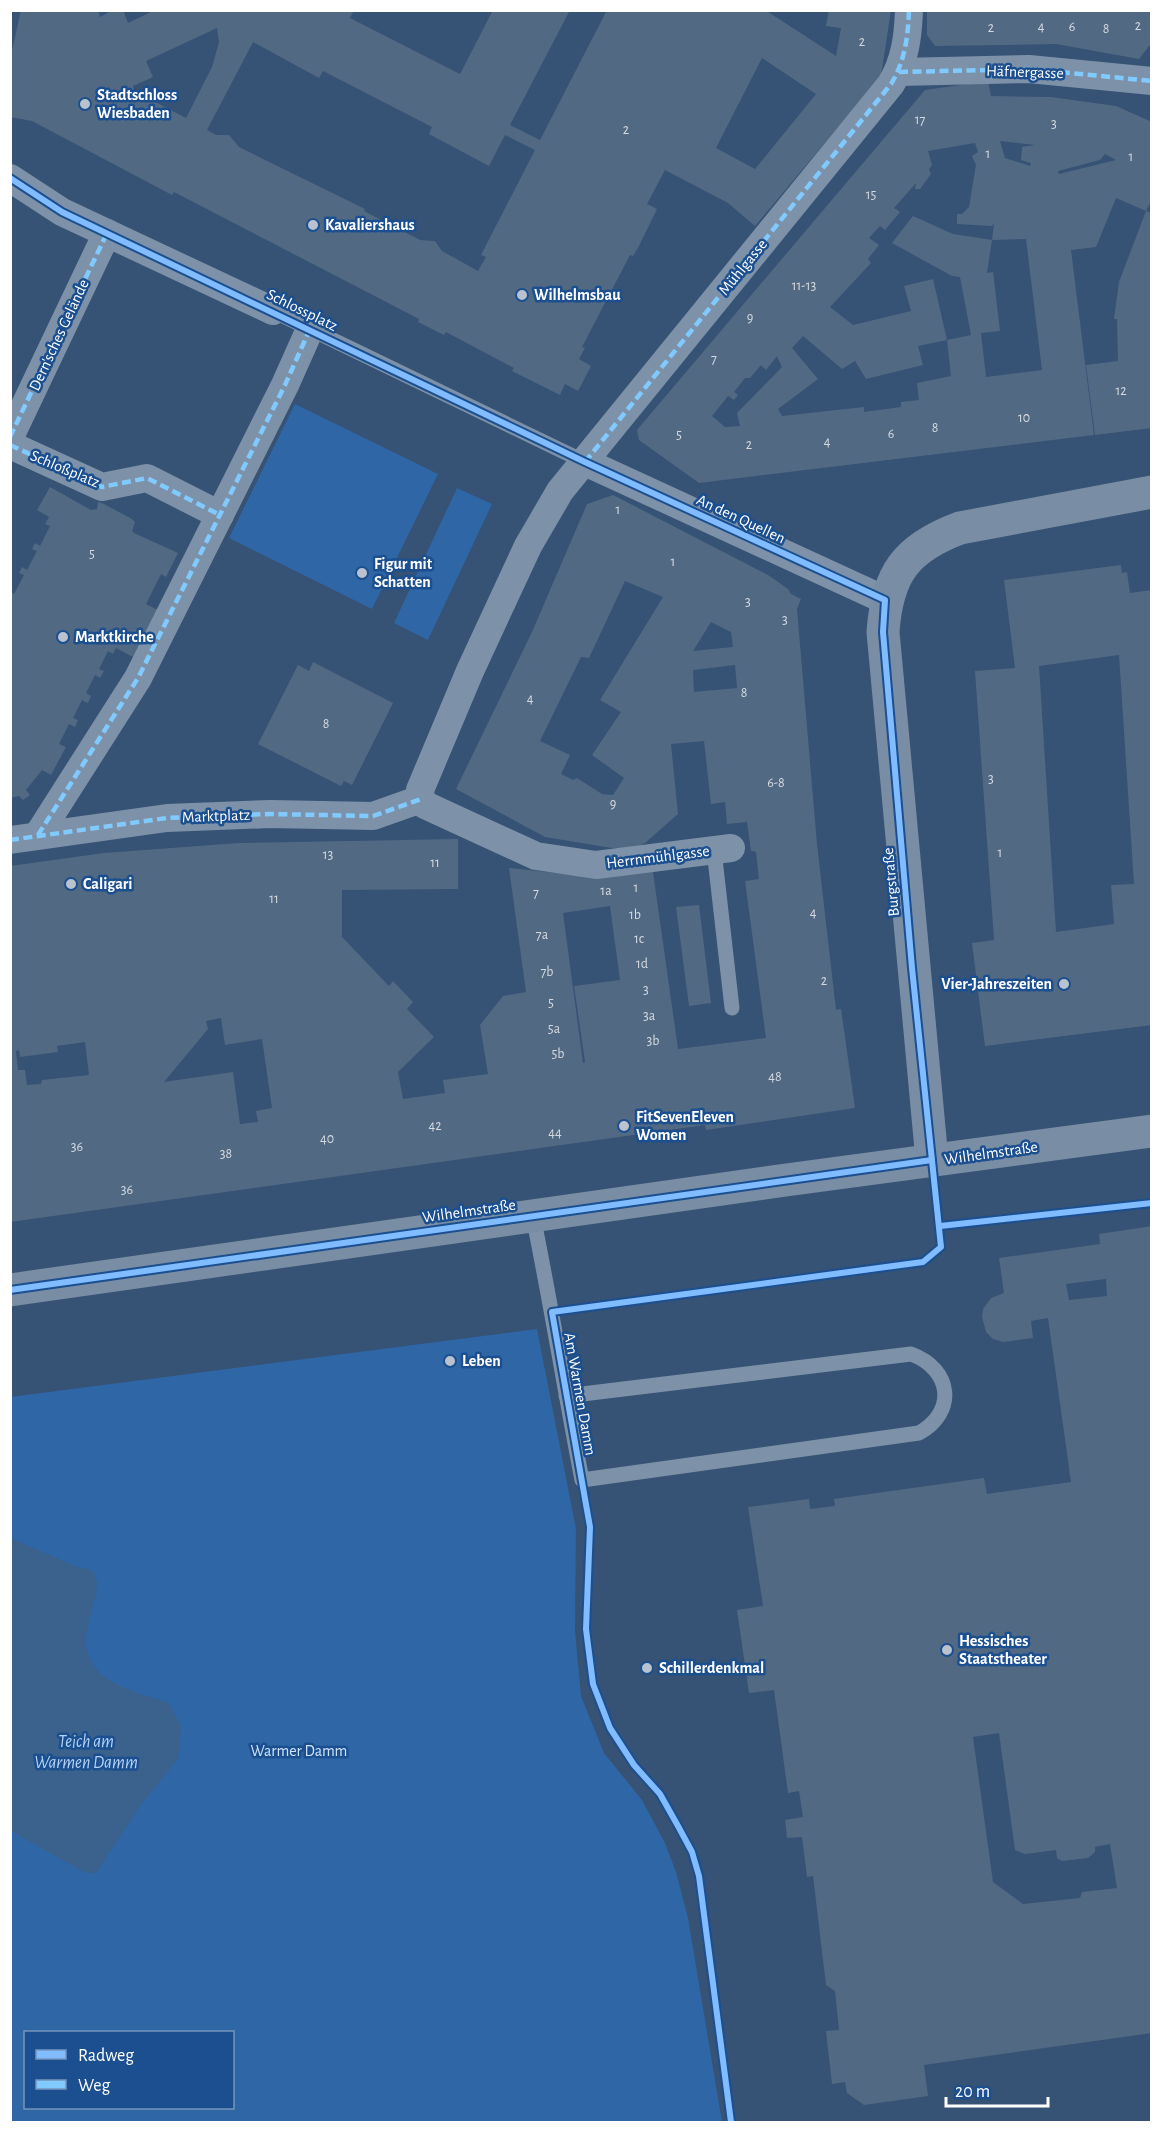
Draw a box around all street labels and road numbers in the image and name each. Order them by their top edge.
street label: Häfnergasse [986,63,1064,81]
street label: Mühlgasse [716,236,770,298]
street label: Dern'sches Gelände [26,277,92,393]
street label: Schlossplatz [264,286,340,334]
street label: Schloßplatz [28,447,102,491]
street label: An den Quellen [694,492,788,547]
street label: Marktplatz [182,807,251,825]
street label: Herrnmühlgasse [605,843,711,871]
street label: Burgstraße [880,847,902,917]
street label: Wilhelmstraße [943,1139,1039,1167]
street label: Wilhelmstraße [421,1197,517,1225]
street label: Am Warmen Damm [561,1331,599,1457]

